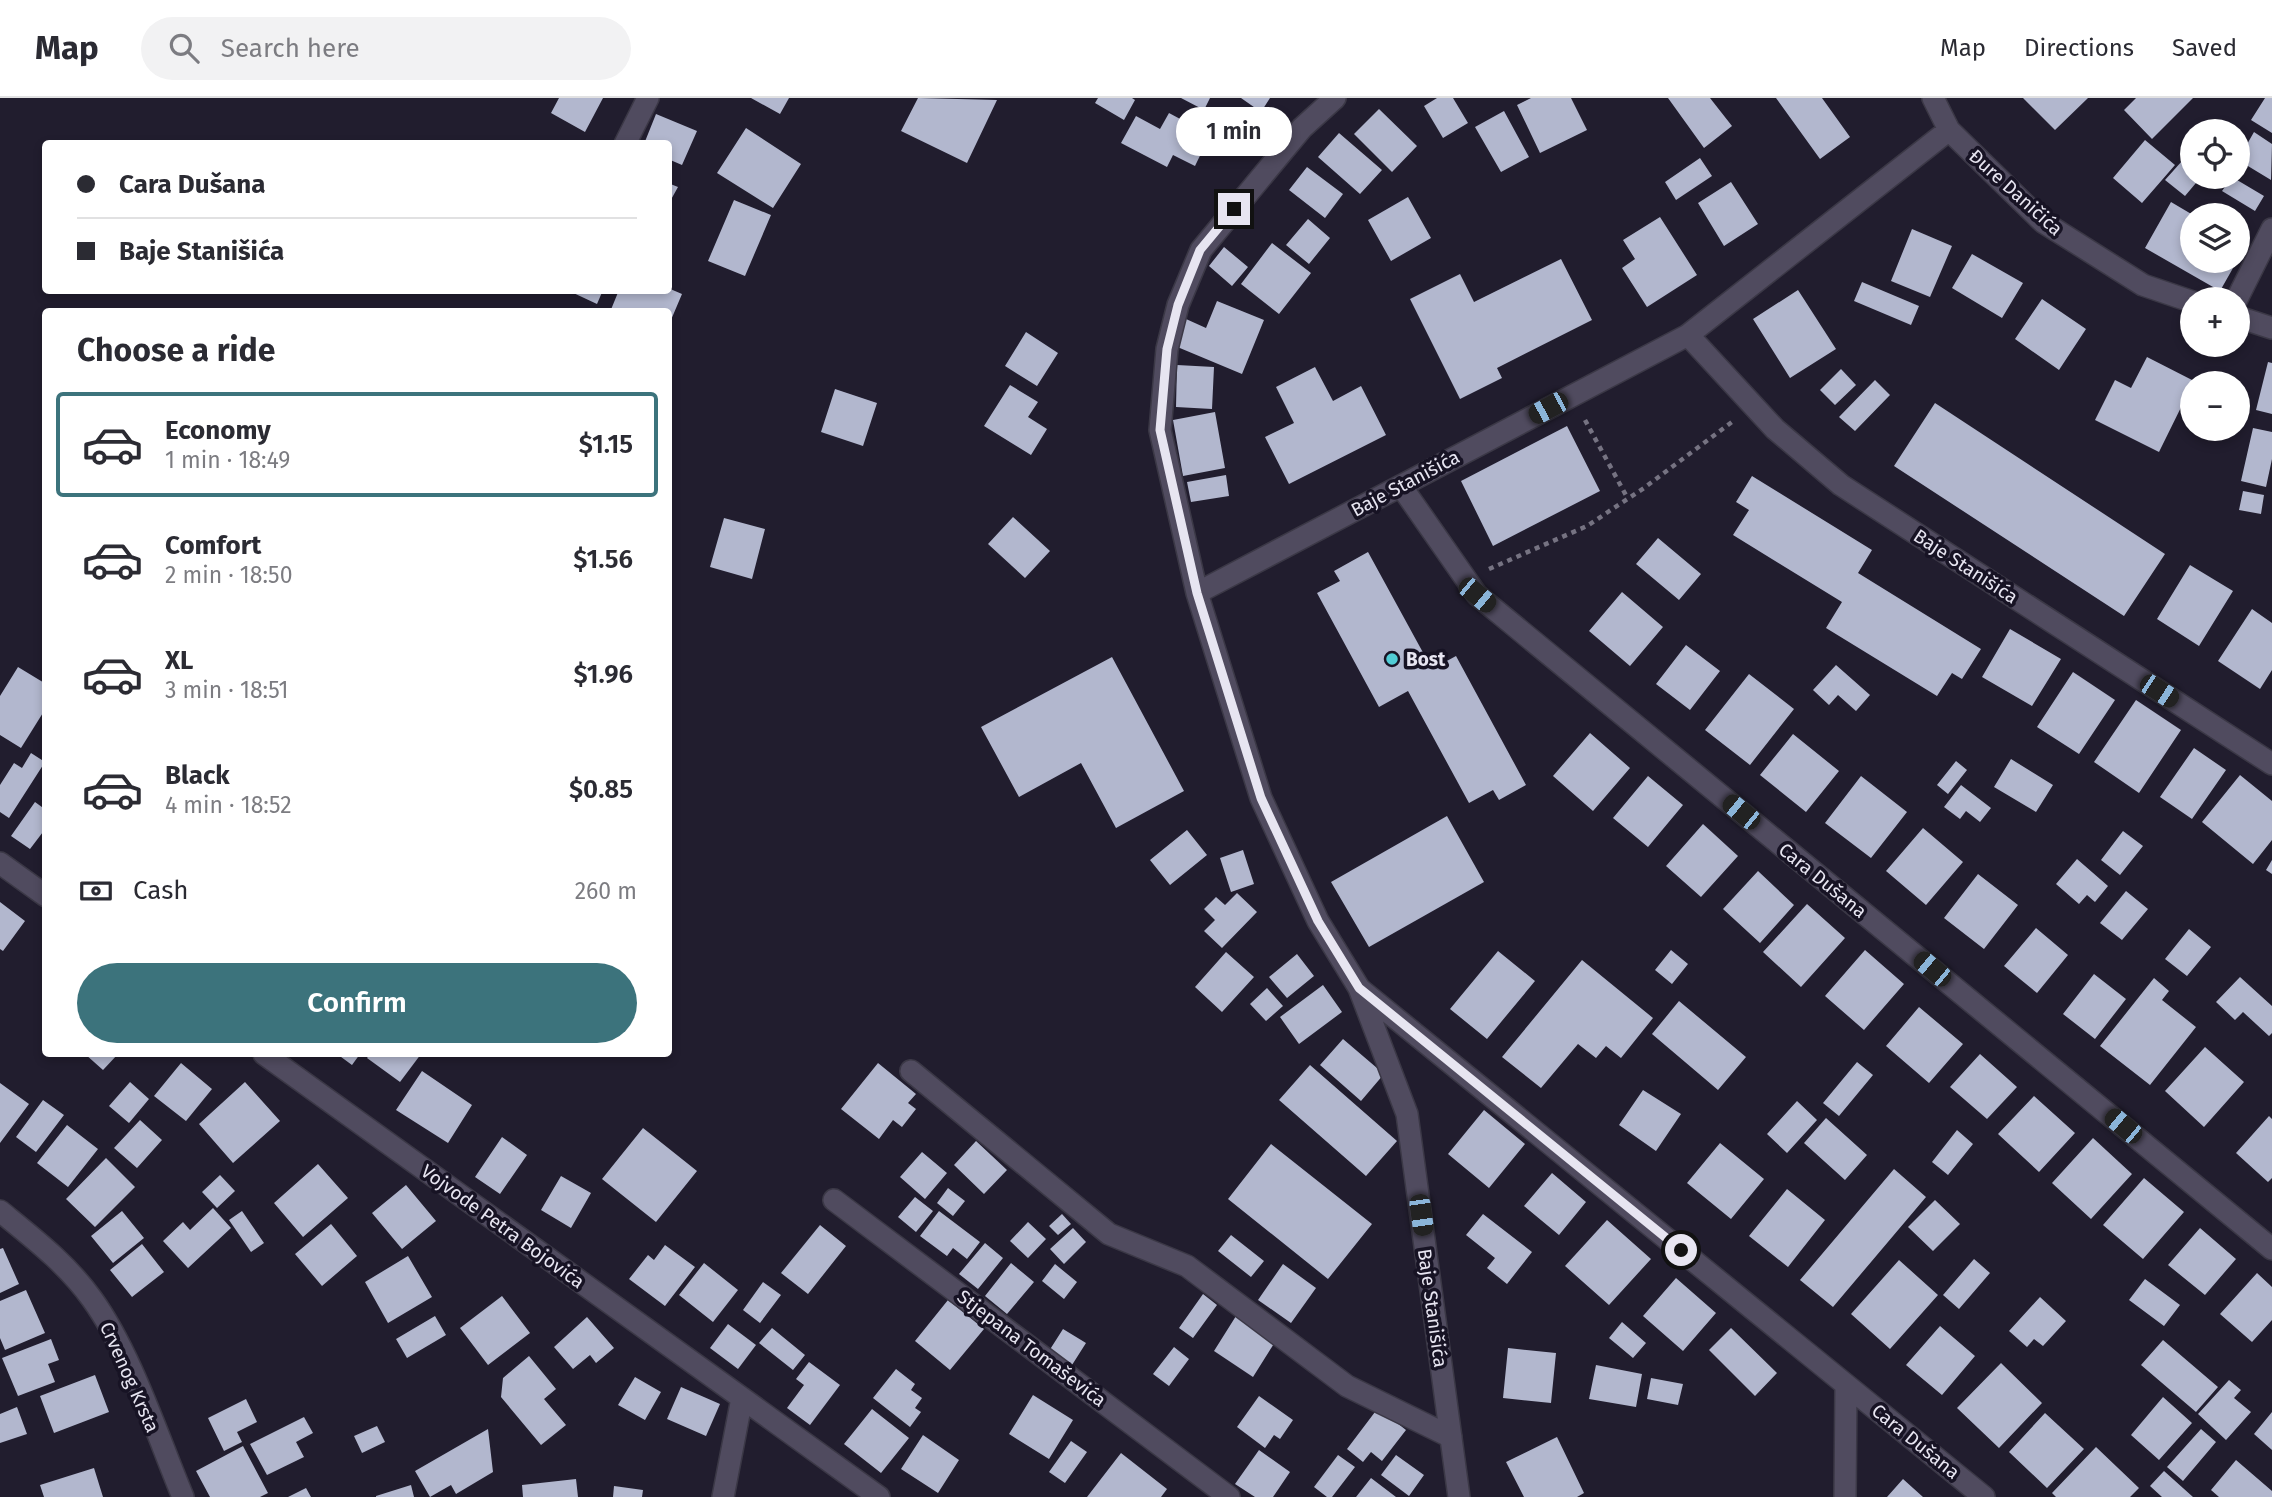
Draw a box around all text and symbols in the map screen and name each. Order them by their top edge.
search box [141,17,631,80]
text: Map [35,28,99,68]
icon: search [165,29,203,67]
text: Search here [221,33,360,64]
text: Map [1940,34,1986,62]
text: Directions [2024,34,2134,62]
text: Saved [2172,34,2237,62]
callout: 1 min [1176,108,1292,156]
text: 1 min [1206,117,1262,145]
map controls [2180,119,2250,441]
button: locate [2180,119,2250,189]
street label: Đure Daničića [1964,144,2067,240]
text: Cara Dušana [119,169,265,200]
route end [1218,193,1250,225]
button: layers [2180,203,2250,273]
text: Baje Stanišića [119,236,284,267]
button: + [2180,287,2250,357]
text: Choose a ride [77,331,275,369]
button: − [2180,371,2250,441]
car [1525,389,1572,427]
icon: car [81,413,144,476]
text: Economy [165,415,271,446]
text: $1.15 [579,429,633,460]
street label: Baje Stanišića [1347,445,1464,522]
text: 1 min · 18:49 [165,446,290,474]
street label: Baje Stanišića [1909,524,2022,609]
icon: car [81,528,144,591]
text: Comfort [165,530,261,561]
text: $1.56 [573,544,633,575]
text: 2 min · 18:50 [165,561,292,589]
car [1455,573,1500,617]
icon: car [81,643,144,706]
text: XL [165,645,193,676]
place label: Bost [1406,648,1446,671]
marker: Bost [1384,651,1400,667]
text: $1.96 [573,659,633,690]
car [2136,671,2183,711]
text: 3 min · 18:51 [165,676,289,704]
icon: car [81,758,144,821]
text: Black [165,760,230,791]
text: $0.85 [569,774,633,805]
text: 4 min · 18:52 [165,791,292,819]
car [1719,791,1764,833]
street label: Cara Dušana [1774,838,1871,923]
icon: cash [77,872,115,910]
text: Cash [133,875,189,906]
text: 260 m [575,877,637,905]
car [1910,947,1955,991]
button: Confirm [77,963,637,1043]
car [2101,1104,2146,1148]
street label: Vojvode Petra Bojovića [417,1159,589,1293]
car [1408,1193,1435,1237]
route start [1665,1234,1697,1266]
street label: Baje Stanišića [1413,1247,1452,1369]
street label: Stjepana Tomaševića [953,1285,1111,1412]
street label: Crvenog Krsta [95,1318,164,1436]
street label: Cara Dušana [1867,1399,1964,1484]

